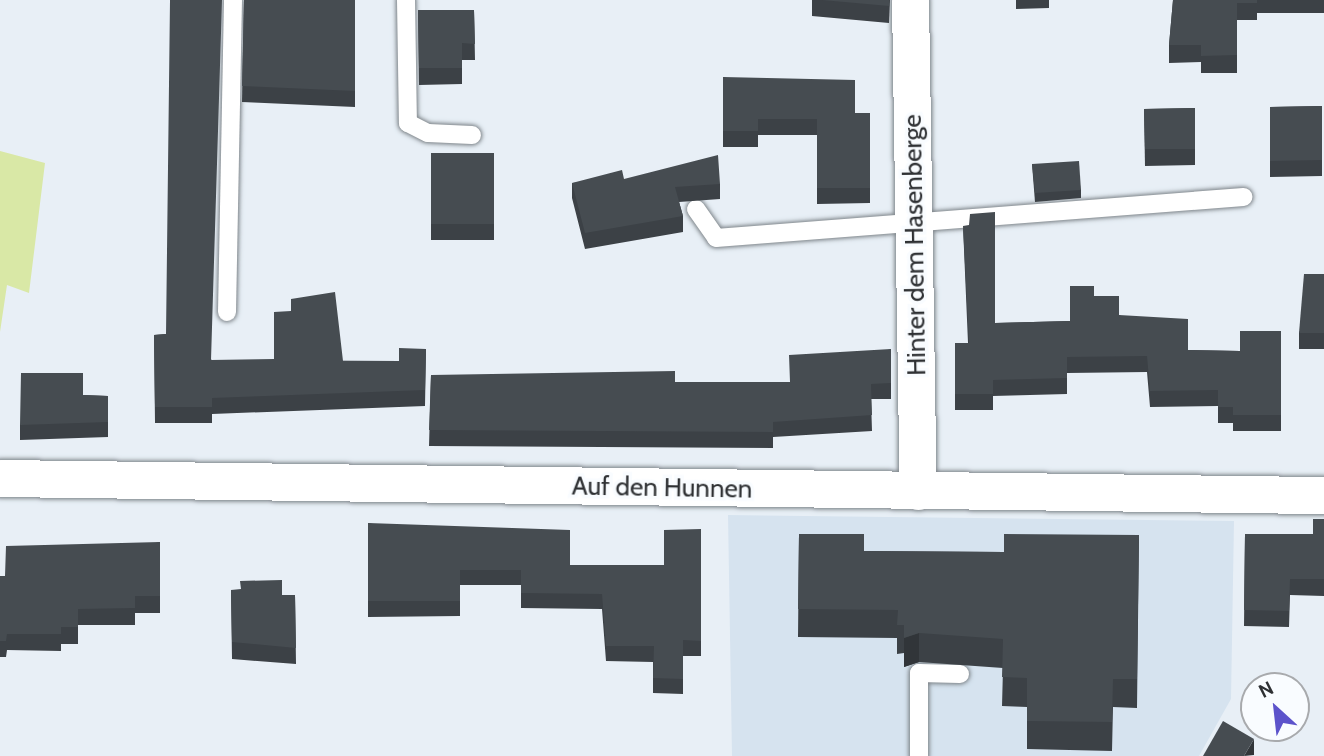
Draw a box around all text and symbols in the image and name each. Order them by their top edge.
street label: Hinter dem Hasenberge [897,114,933,376]
street label: Auf den Hunnen [571,471,753,505]
north arrow [1240,672,1310,742]
text: N [1255,676,1277,703]

